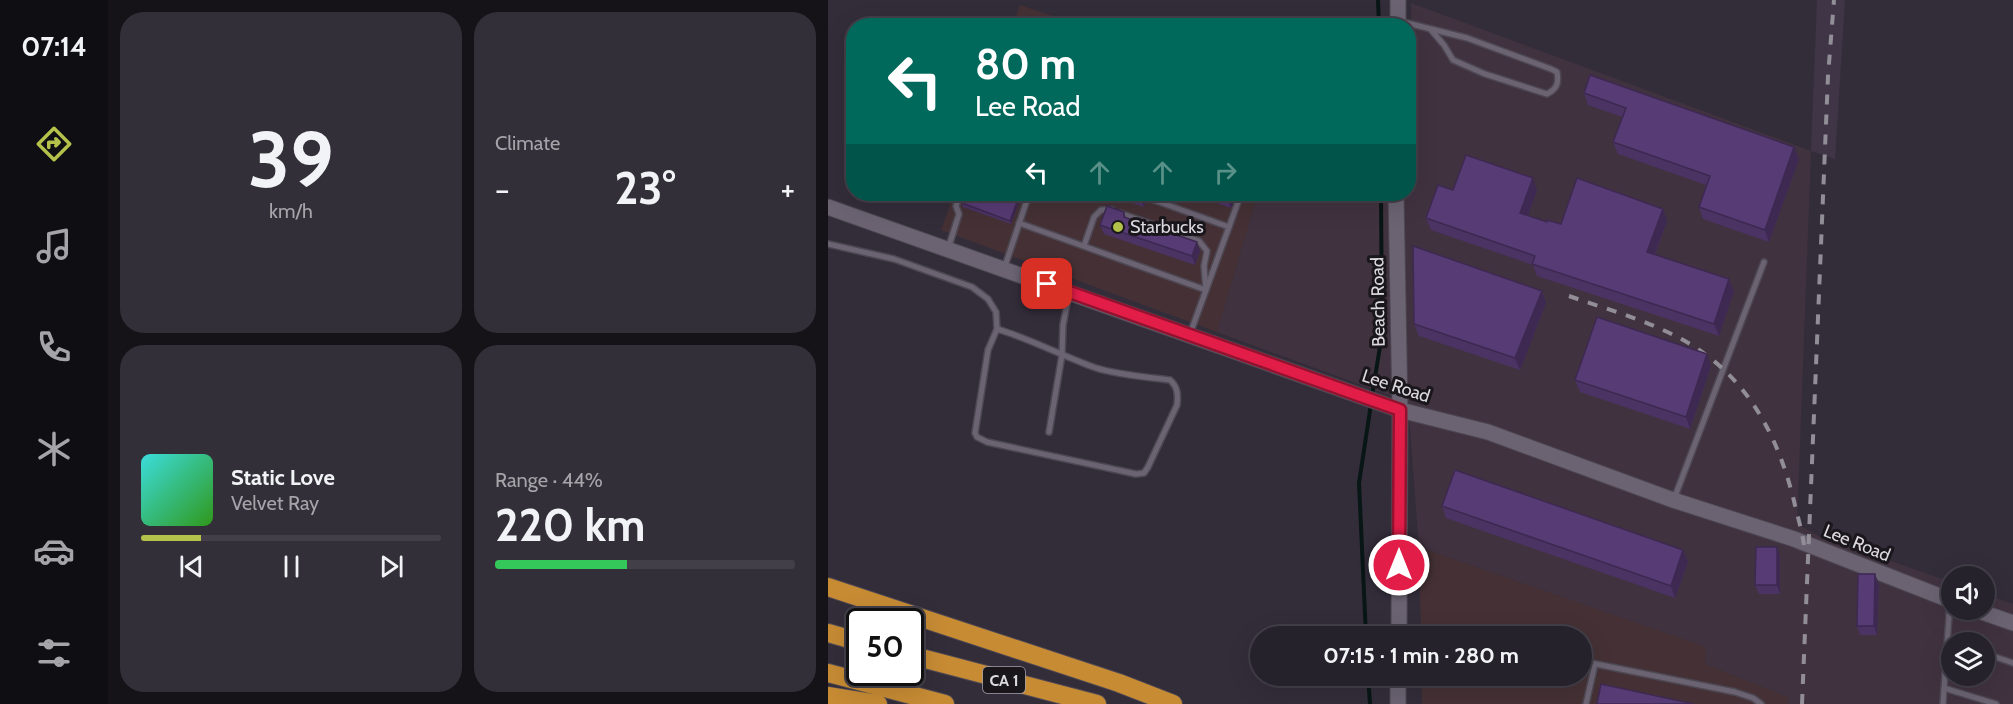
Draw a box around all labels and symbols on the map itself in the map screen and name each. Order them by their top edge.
place label: Starbucks [1130,216,1204,238]
marker: Starbucks [1111,220,1125,234]
street label: Beach Road [1366,257,1390,347]
pin [1021,258,1072,309]
street label: Lee Road [1359,365,1433,407]
street label: Lee Road [1820,520,1894,566]
position arrow [1367,533,1431,597]
speed limit sign: 50 [846,608,924,686]
road number: CA 1 [983,667,1025,693]

